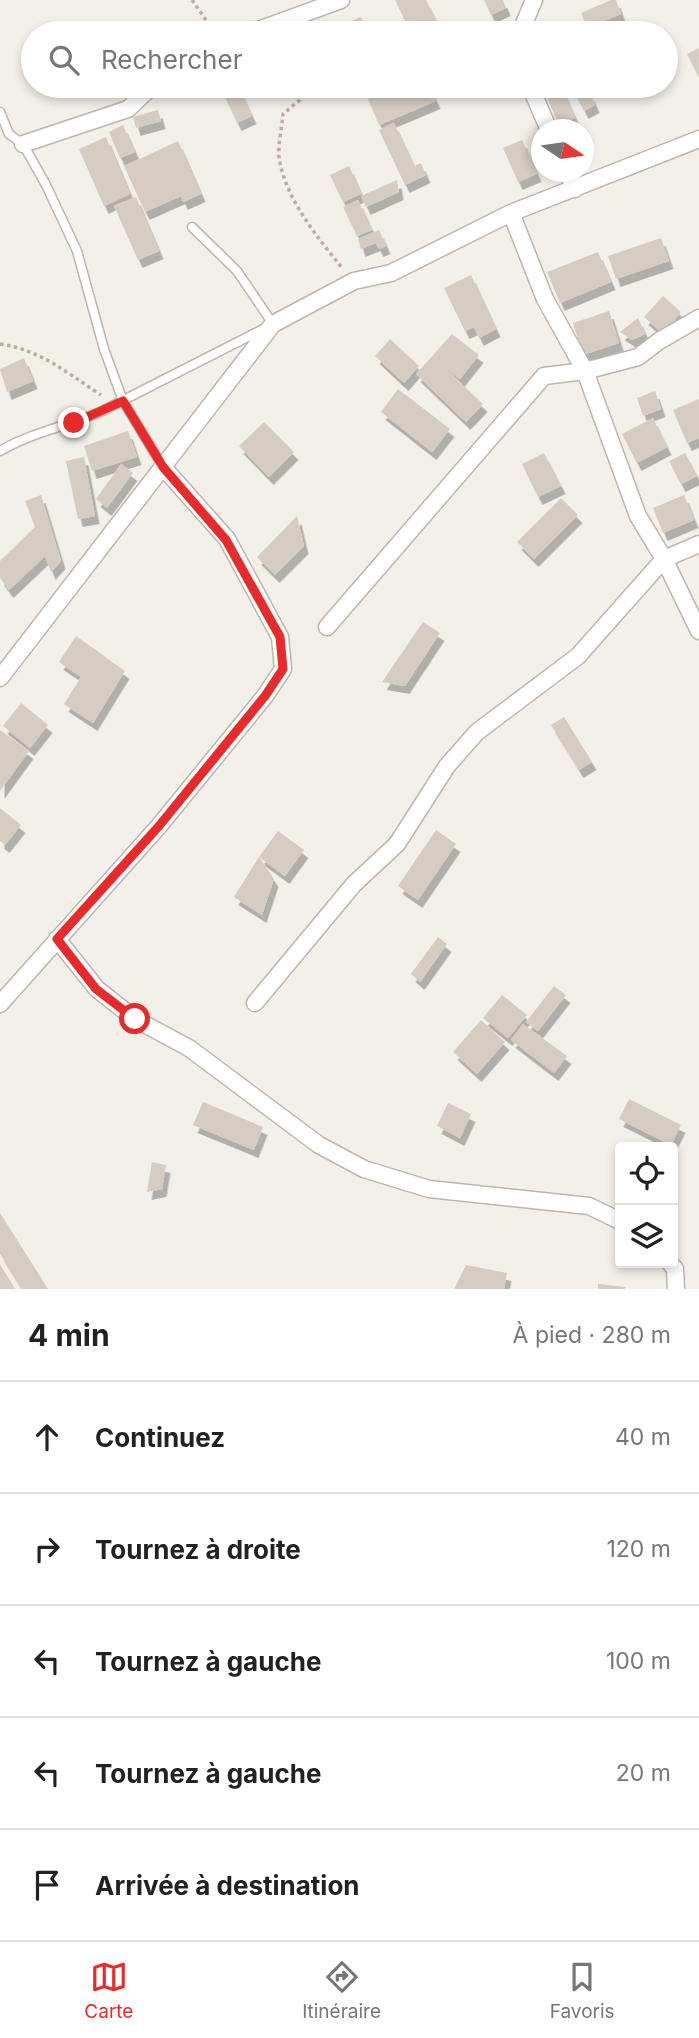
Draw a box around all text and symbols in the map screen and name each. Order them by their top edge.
search box [21,21,678,98]
icon: search [45,41,83,79]
text: Rechercher [101,44,242,75]
north arrow [531,119,594,182]
route end [58,407,89,438]
route start [119,1003,150,1034]
map controls [615,1142,678,1268]
button: locate [615,1142,678,1205]
button: layers [615,1205,678,1268]
text: 4 min [28,1317,110,1353]
text: À pied · 280 m [513,1321,671,1349]
icon: ahead [28,1418,66,1456]
text: Continuez [95,1422,225,1453]
text: 40 m [615,1423,671,1451]
icon: right [28,1530,66,1568]
text: Tournez à droite [95,1534,301,1565]
text: 120 m [606,1535,671,1563]
icon: left [28,1642,66,1680]
text: Tournez à gauche [95,1646,321,1677]
text: 100 m [606,1647,671,1675]
icon: left [28,1754,66,1792]
text: Tournez à gauche [95,1758,321,1789]
text: 20 m [616,1759,671,1787]
icon: arrive [28,1866,66,1904]
text: Arrivée à destination [95,1870,360,1901]
tab: Carte [84,1958,133,2023]
tab: Itinéraire [302,1958,381,2023]
tab: Favoris [550,1958,615,2023]

